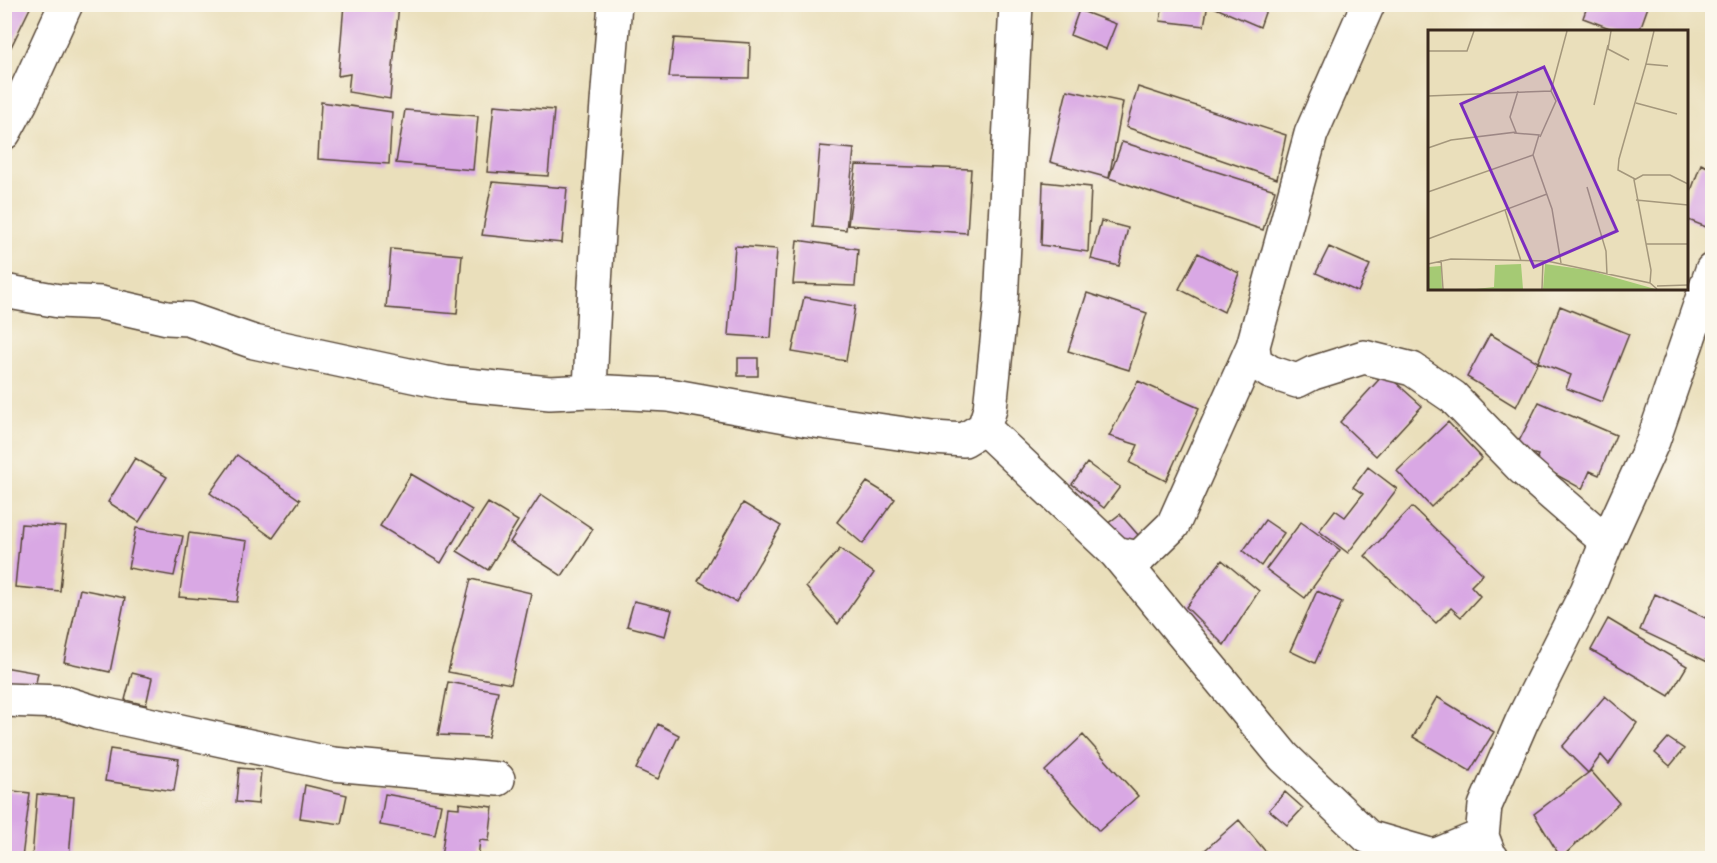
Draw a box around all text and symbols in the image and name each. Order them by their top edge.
inset map [1428,30,1687,290]

